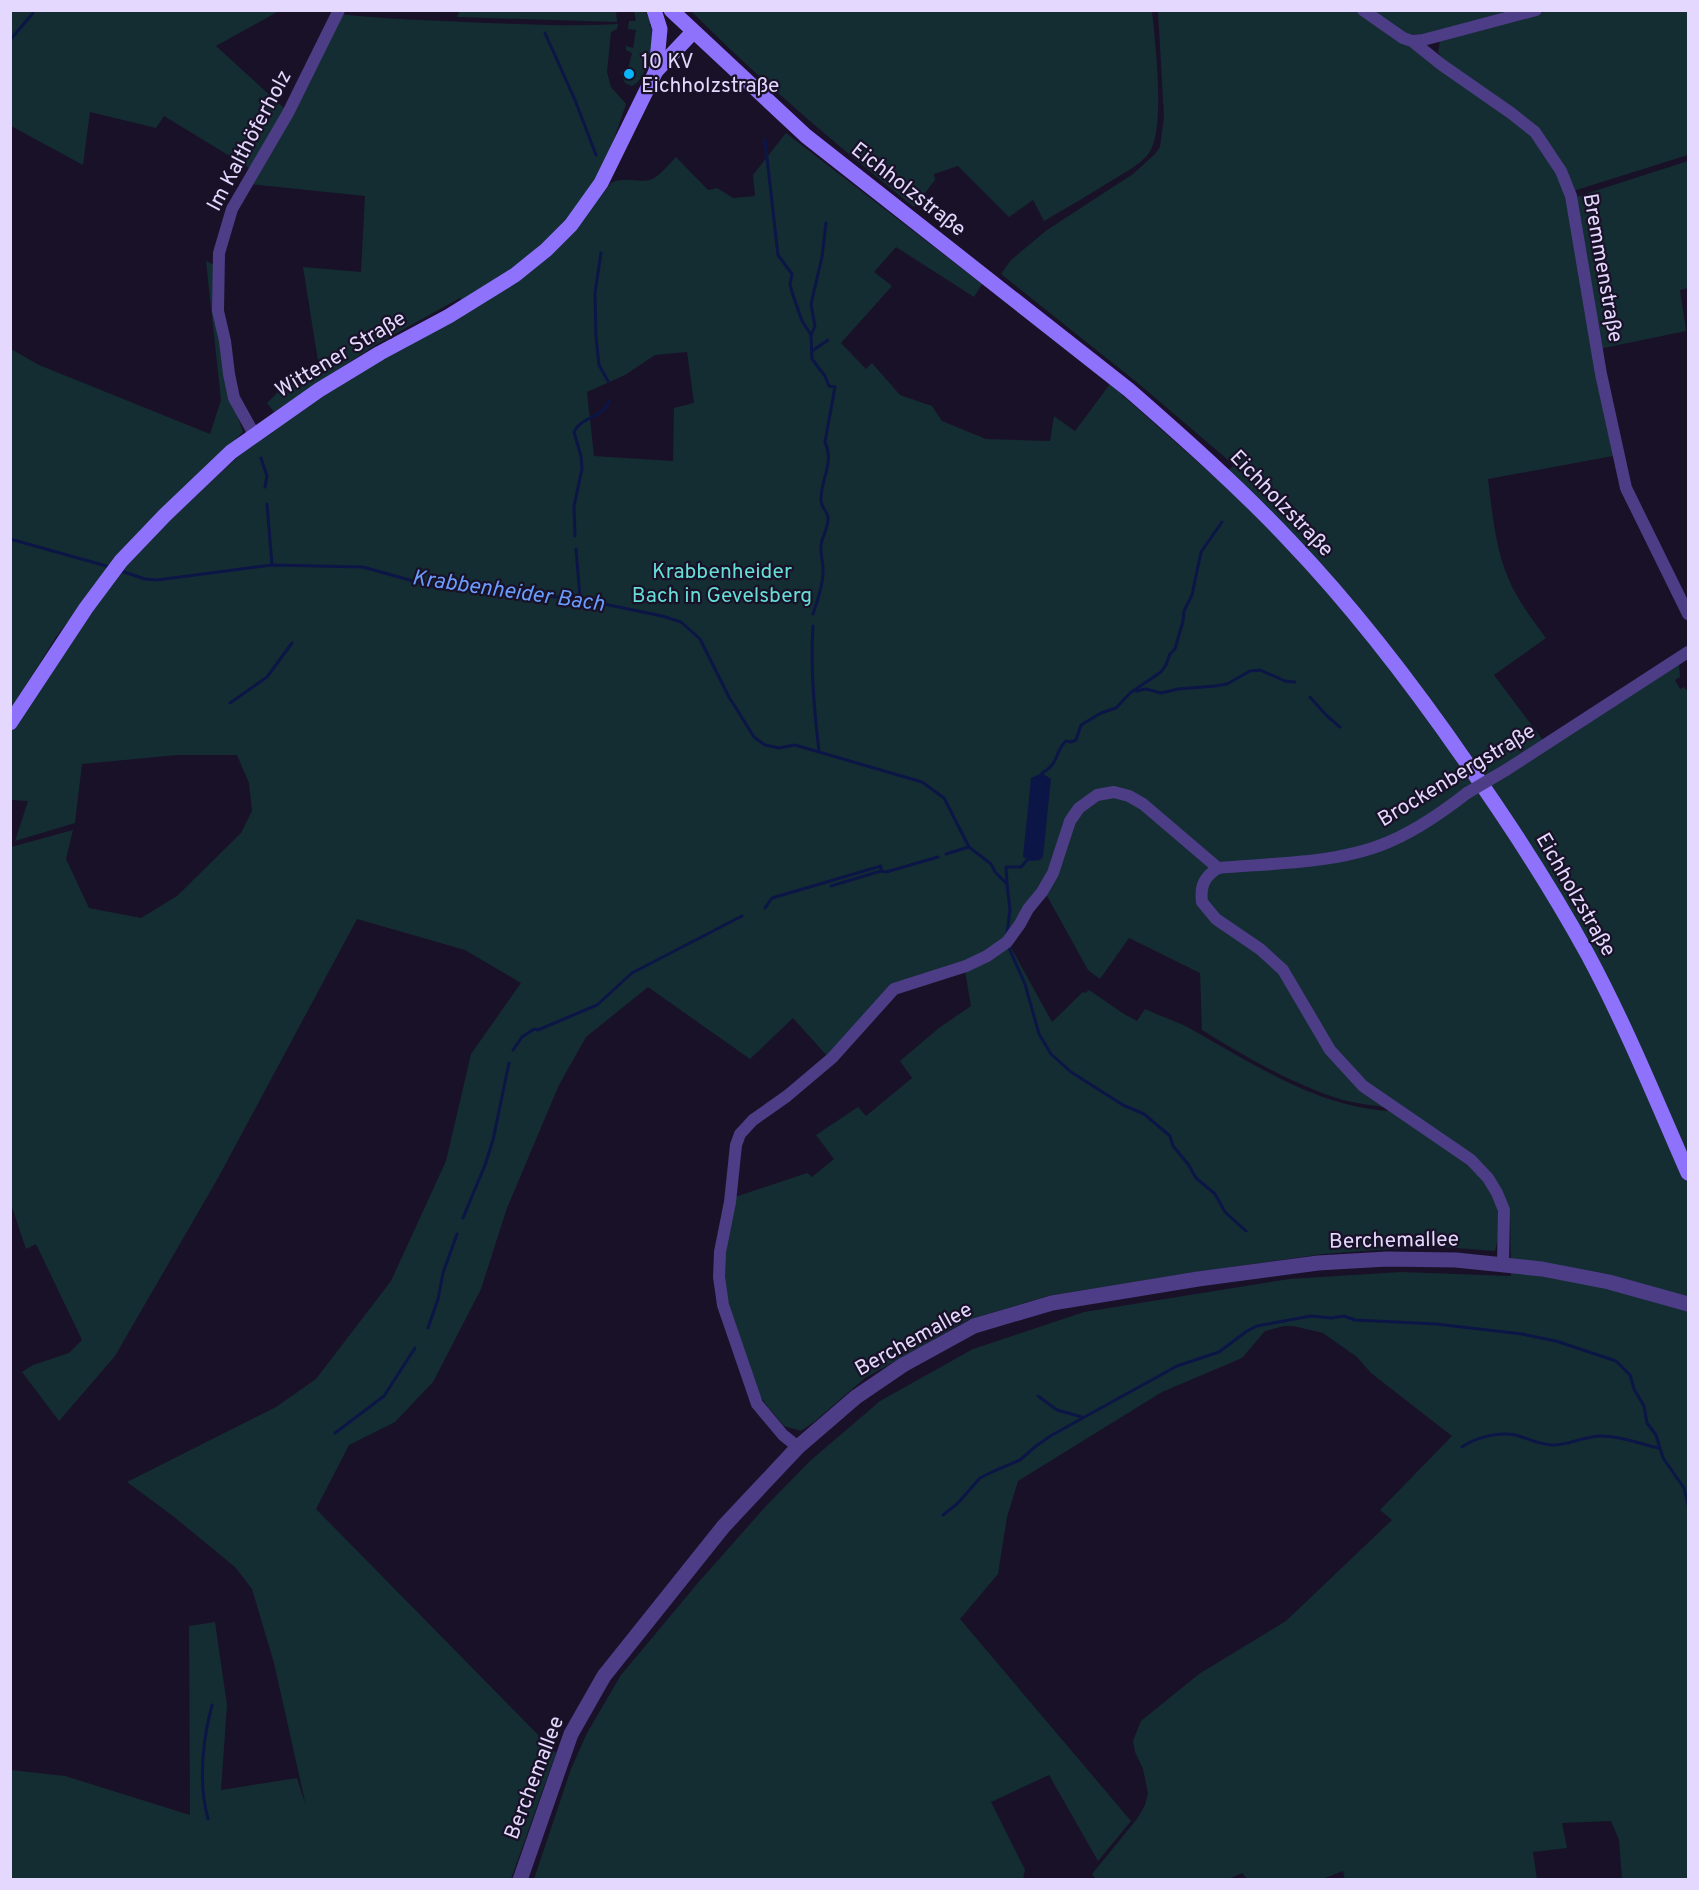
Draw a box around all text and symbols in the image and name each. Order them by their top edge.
place label: 10 KV Eichholzstraße [641,49,779,100]
street label: Im Kalthöferholz [201,66,299,216]
marker: 10 KV Eichholzstraße [622,67,636,81]
street label: Eichholzstraße [845,137,971,243]
street label: Bremmenstraße [1576,191,1628,345]
street label: Wittener Straße [271,305,411,405]
street label: Eichholzstraße [1223,445,1339,563]
park label: Krabbenheider Bach in Gevelsberg [632,559,812,610]
water label: Krabbenheider Bach [410,565,606,619]
street label: Brockenbergstraße [1373,718,1541,834]
street label: Eichholzstraße [1529,828,1621,962]
street label: Berchemallee [1329,1226,1459,1256]
street label: Berchemallee [851,1297,977,1383]
street label: Berchemallee [499,1712,571,1844]

